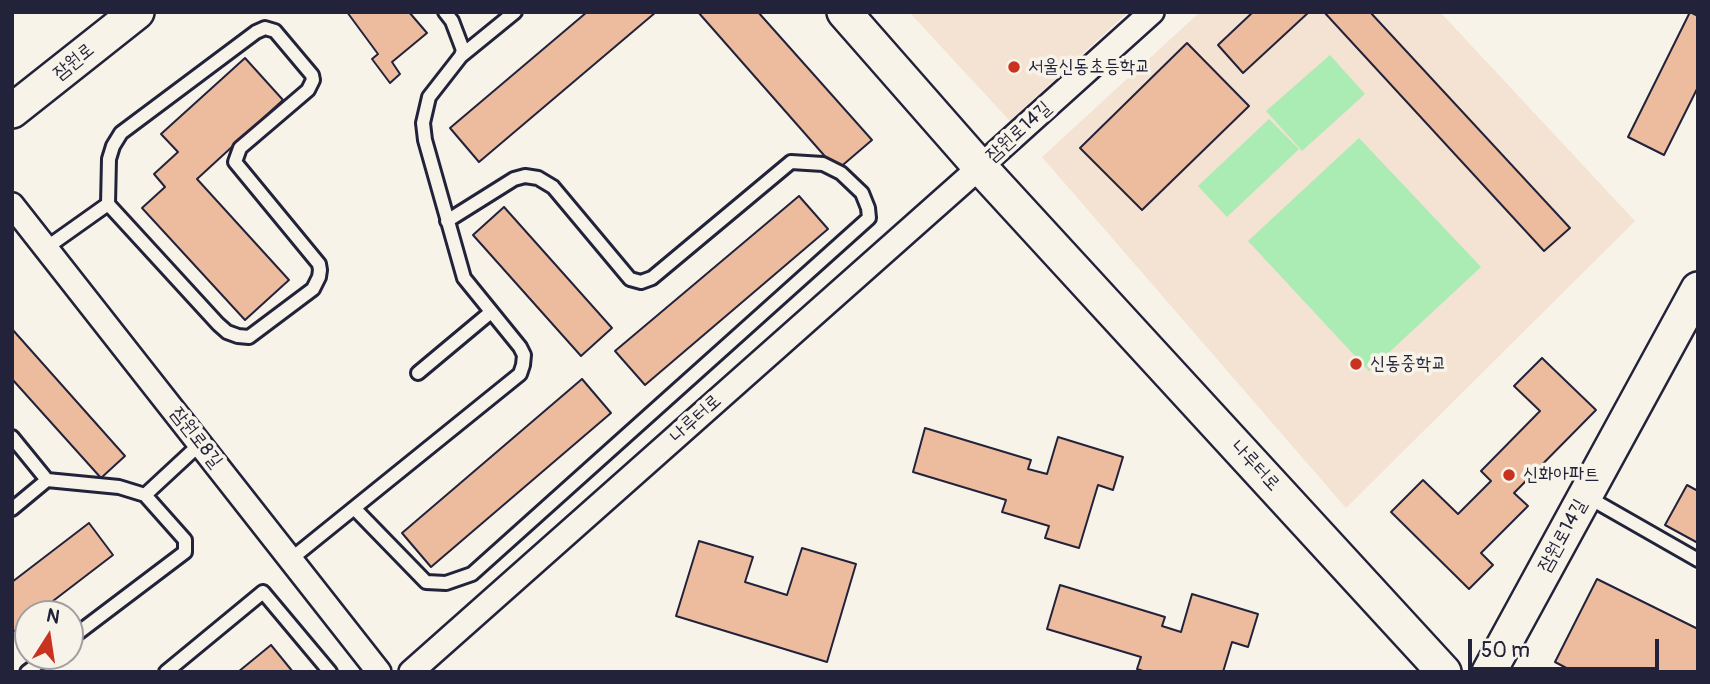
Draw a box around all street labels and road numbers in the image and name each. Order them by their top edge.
street label: 잠원로 [49,39,99,85]
street label: 잠원로14길 [982,97,1056,167]
street label: 나루터로 [666,390,726,448]
street label: 잠원로8길 [165,403,227,473]
street label: 나루터로 [1226,436,1284,496]
street label: 잠원로14길 [1534,496,1592,576]

